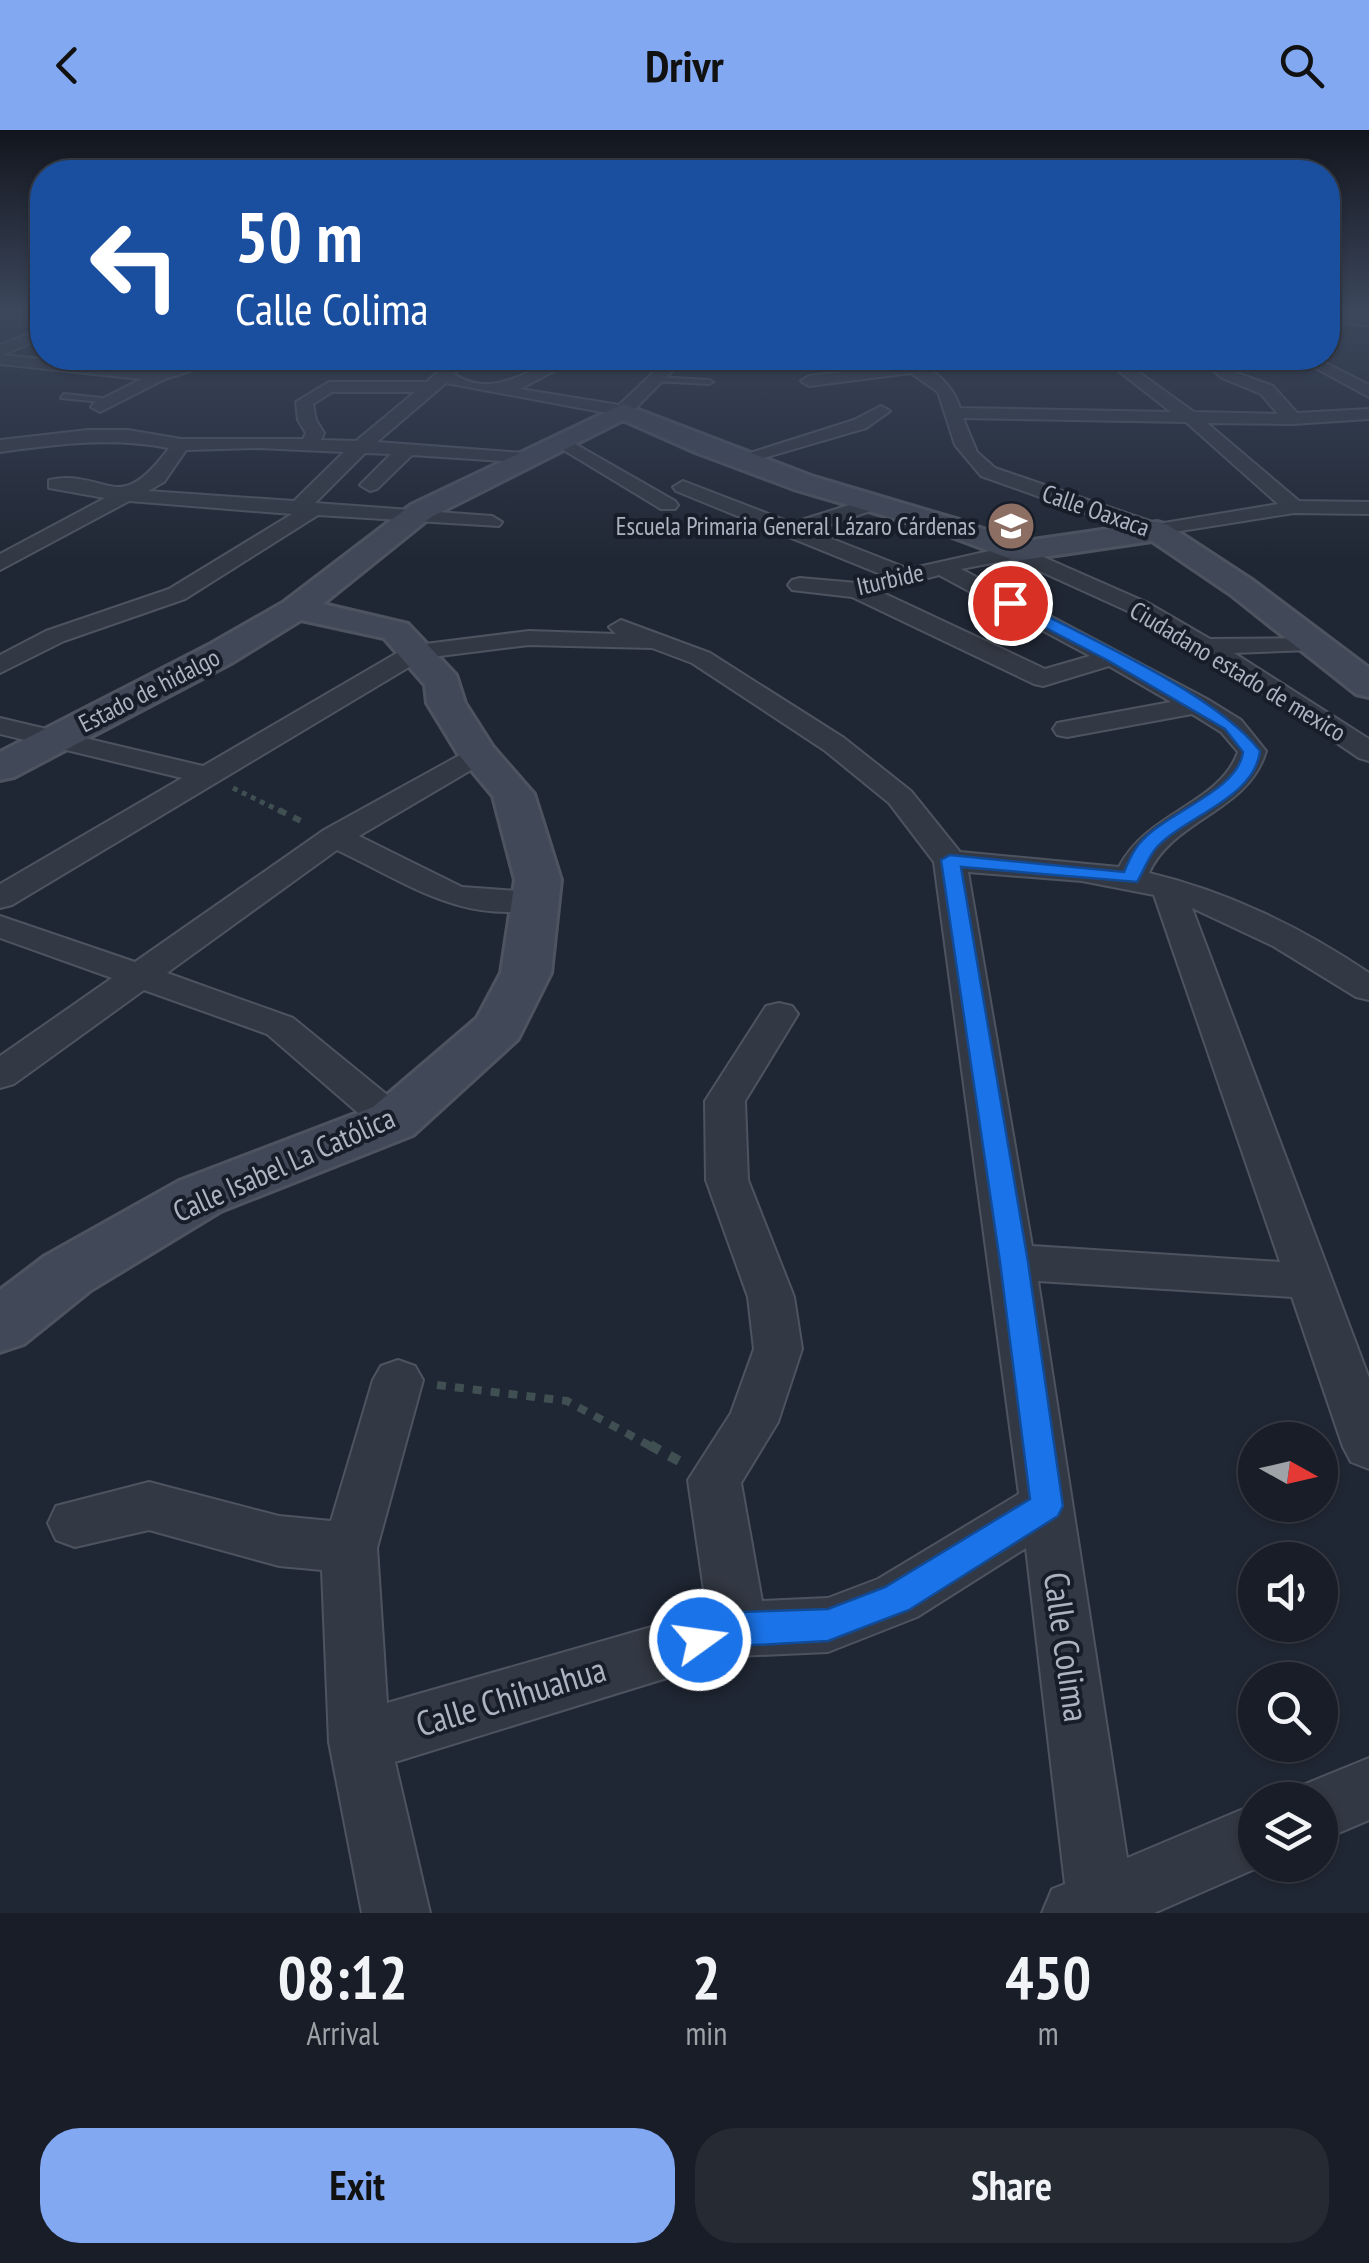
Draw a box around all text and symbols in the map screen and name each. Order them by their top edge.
text: Drivr [645,36,724,94]
icon: back [40,38,95,93]
icon: search [1274,38,1329,93]
text: 50 m [235,191,363,281]
icon: left [70,200,200,330]
text: Calle Colima [235,279,428,337]
street label: Calle Oaxaca [1038,477,1154,543]
school or university icon: Escuela Primaria General Lázaro Cárdenas [985,500,1037,552]
place label: Escuela Primaria General Lázaro Cárdenas [616,510,976,542]
street label: Iturbide [853,556,927,602]
pin [968,561,1053,646]
icon: arrive [983,576,1038,631]
street label: Ciudadano estado de mexico [1124,594,1352,748]
street label: Estado de hidalgo [73,641,225,739]
street label: Calle Isabel La Católica [166,1097,400,1230]
north arrow [1238,1422,1338,1522]
map controls [1238,1422,1338,1882]
button: sound [1238,1542,1338,1642]
street label: Calle Colima [1034,1569,1100,1725]
position arrow [648,1588,752,1692]
street label: Calle Chihuahua [410,1645,611,1747]
button: search [1238,1662,1338,1762]
button: layers [1238,1782,1338,1882]
text: 08:12 [278,1938,408,2016]
text: 2 [692,1938,721,2016]
text: 450 [1005,1938,1091,2016]
text: Arrival [307,2012,379,2054]
text: min [685,2012,727,2054]
text: m [1038,2012,1059,2054]
button: Exit [40,2128,675,2243]
button: Share [695,2128,1329,2243]

